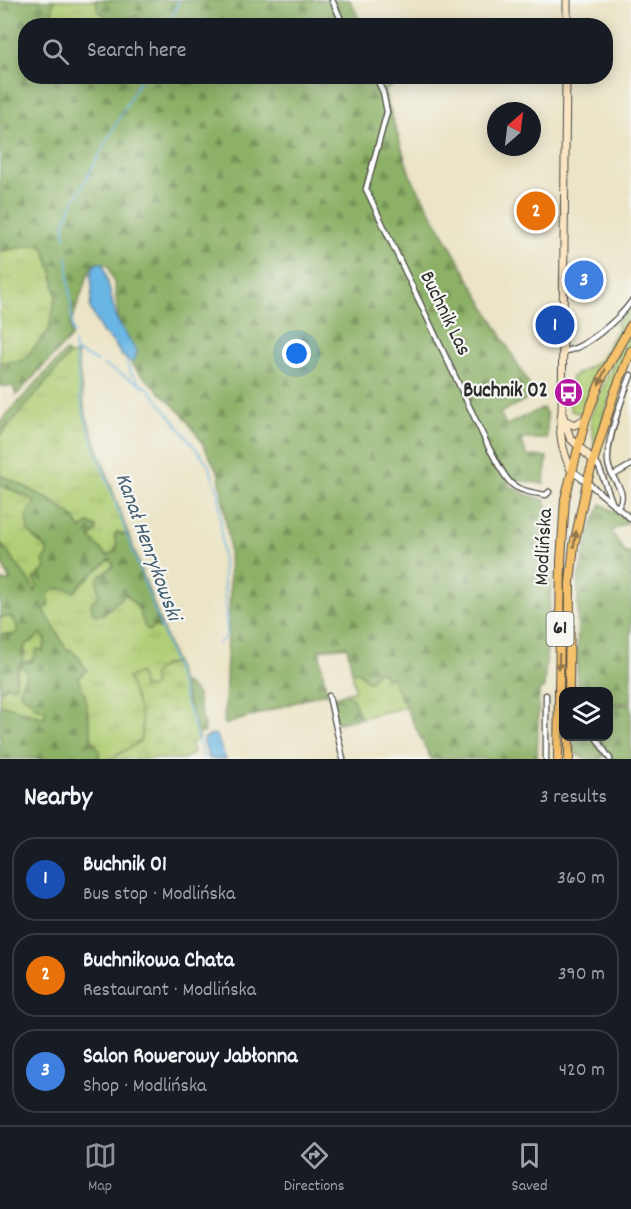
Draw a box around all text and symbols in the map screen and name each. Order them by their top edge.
search box [18,18,613,84]
icon: search [39,35,72,68]
text: Search here [87,36,186,67]
north arrow [487,102,541,156]
pin: 2 [516,188,556,234]
pin: 3 [564,258,604,302]
street label: Buchnik Las [411,266,477,362]
pin: 1 [536,302,574,348]
your location [282,339,311,368]
one-way arrow [598,369,607,386]
bus stop icon: Buchnik 02 [553,376,585,408]
place label: Buchnik 02 [463,377,548,407]
water label: Kanał Henrykowski [106,469,189,628]
street label: Modlińska [528,506,562,586]
one-way arrow [571,530,580,549]
road number: 61 [546,612,574,646]
one-way arrow [554,653,564,672]
map controls [559,687,613,741]
button: layers [559,687,613,741]
text: Nearby [24,780,92,817]
text: 3 results [540,784,607,812]
text: Buchnik 01 [83,850,167,881]
text: 1 [43,865,48,893]
text: 360 m [557,865,605,893]
text: Bus stop · Modlińska [83,881,235,909]
text: Buchnikowa Chata [83,946,234,977]
text: 2 [41,961,50,989]
text: 390 m [558,961,605,989]
text: Restaurant · Modlińska [83,977,256,1005]
text: Salon Rowerowy Jabłonna [83,1042,298,1073]
text: 3 [41,1057,50,1085]
text: 420 m [559,1057,605,1085]
text: Shop · Modlińska [83,1073,207,1101]
tab: Map [84,1139,117,1198]
tab: Directions [284,1139,344,1198]
tab: Saved [512,1139,547,1198]

